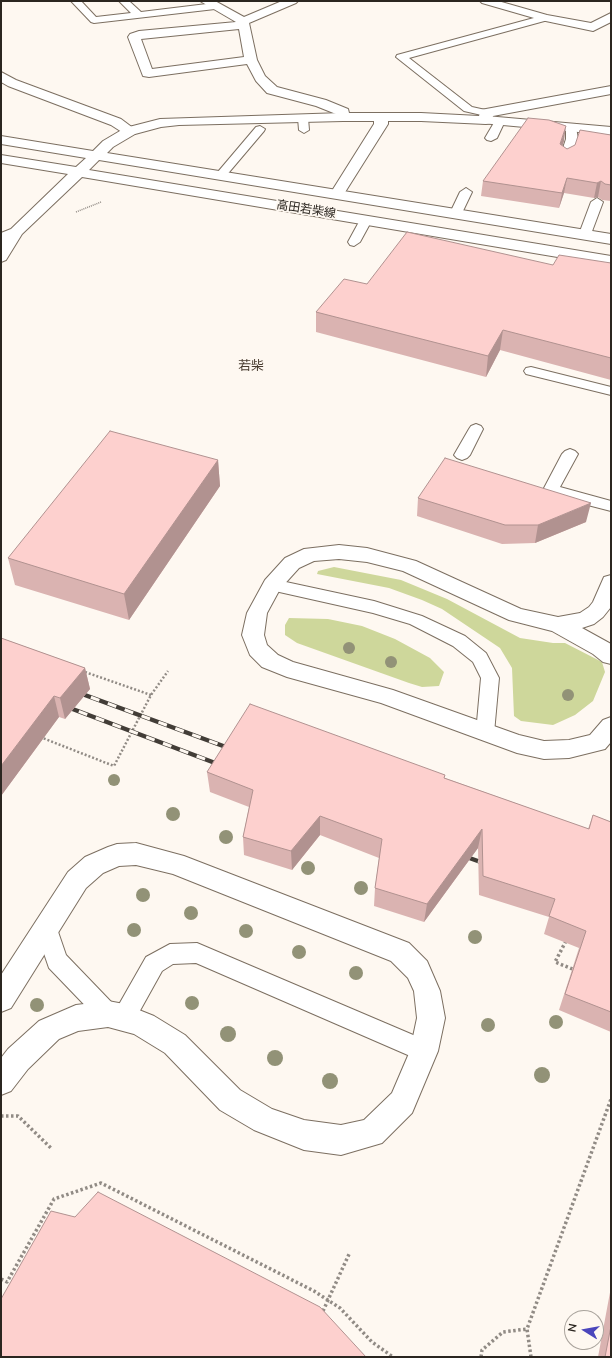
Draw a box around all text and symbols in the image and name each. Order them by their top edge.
street label: 高田若柴線 [275,198,337,222]
district label: 若柴 [238,359,264,375]
north arrow [564,1310,604,1350]
text: N [565,1322,581,1333]

